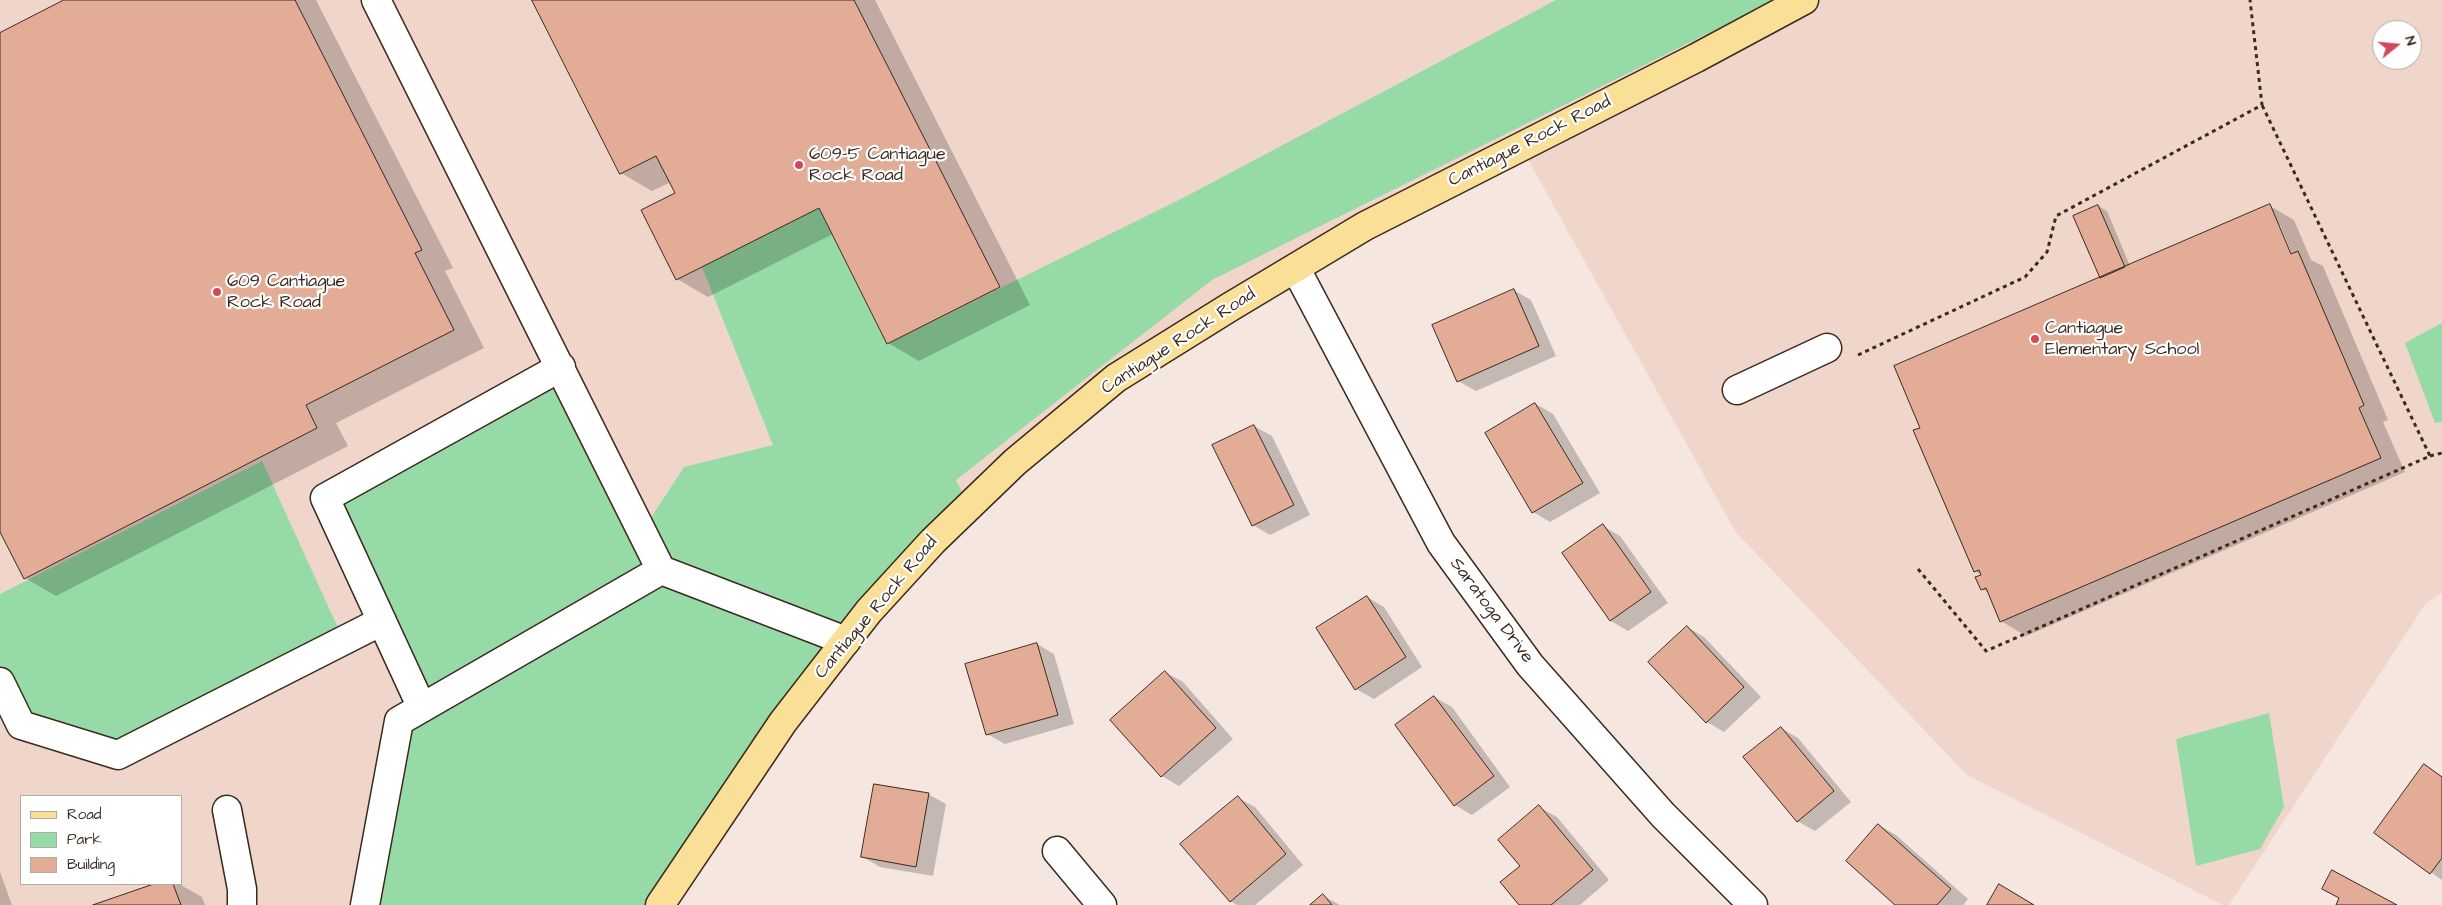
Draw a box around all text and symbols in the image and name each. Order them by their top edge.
north arrow [2372,20,2422,70]
text: N [2400,34,2421,48]
street label: Cantiague Rock Road [1445,92,1615,192]
place label: 609-5 Cantiague Rock Road [809,144,946,186]
marker: 609-5 Cantiague Rock Road [793,159,805,171]
place label: 609 Cantiague Rock Road [227,271,345,314]
street label: Cantiague Rock Road [1098,284,1260,400]
marker: 609 Cantiague Rock Road [211,286,223,298]
place label: Cantiague Elementary School [2045,318,2199,360]
marker: Cantiague Elementary School [2029,333,2041,345]
street label: Cantiague Rock Road [811,532,943,684]
street label: Saratoga Drive [1444,554,1538,668]
legend [20,795,182,885]
text: Road [67,804,101,825]
text: Park [67,829,102,850]
text: Building [67,854,115,875]

